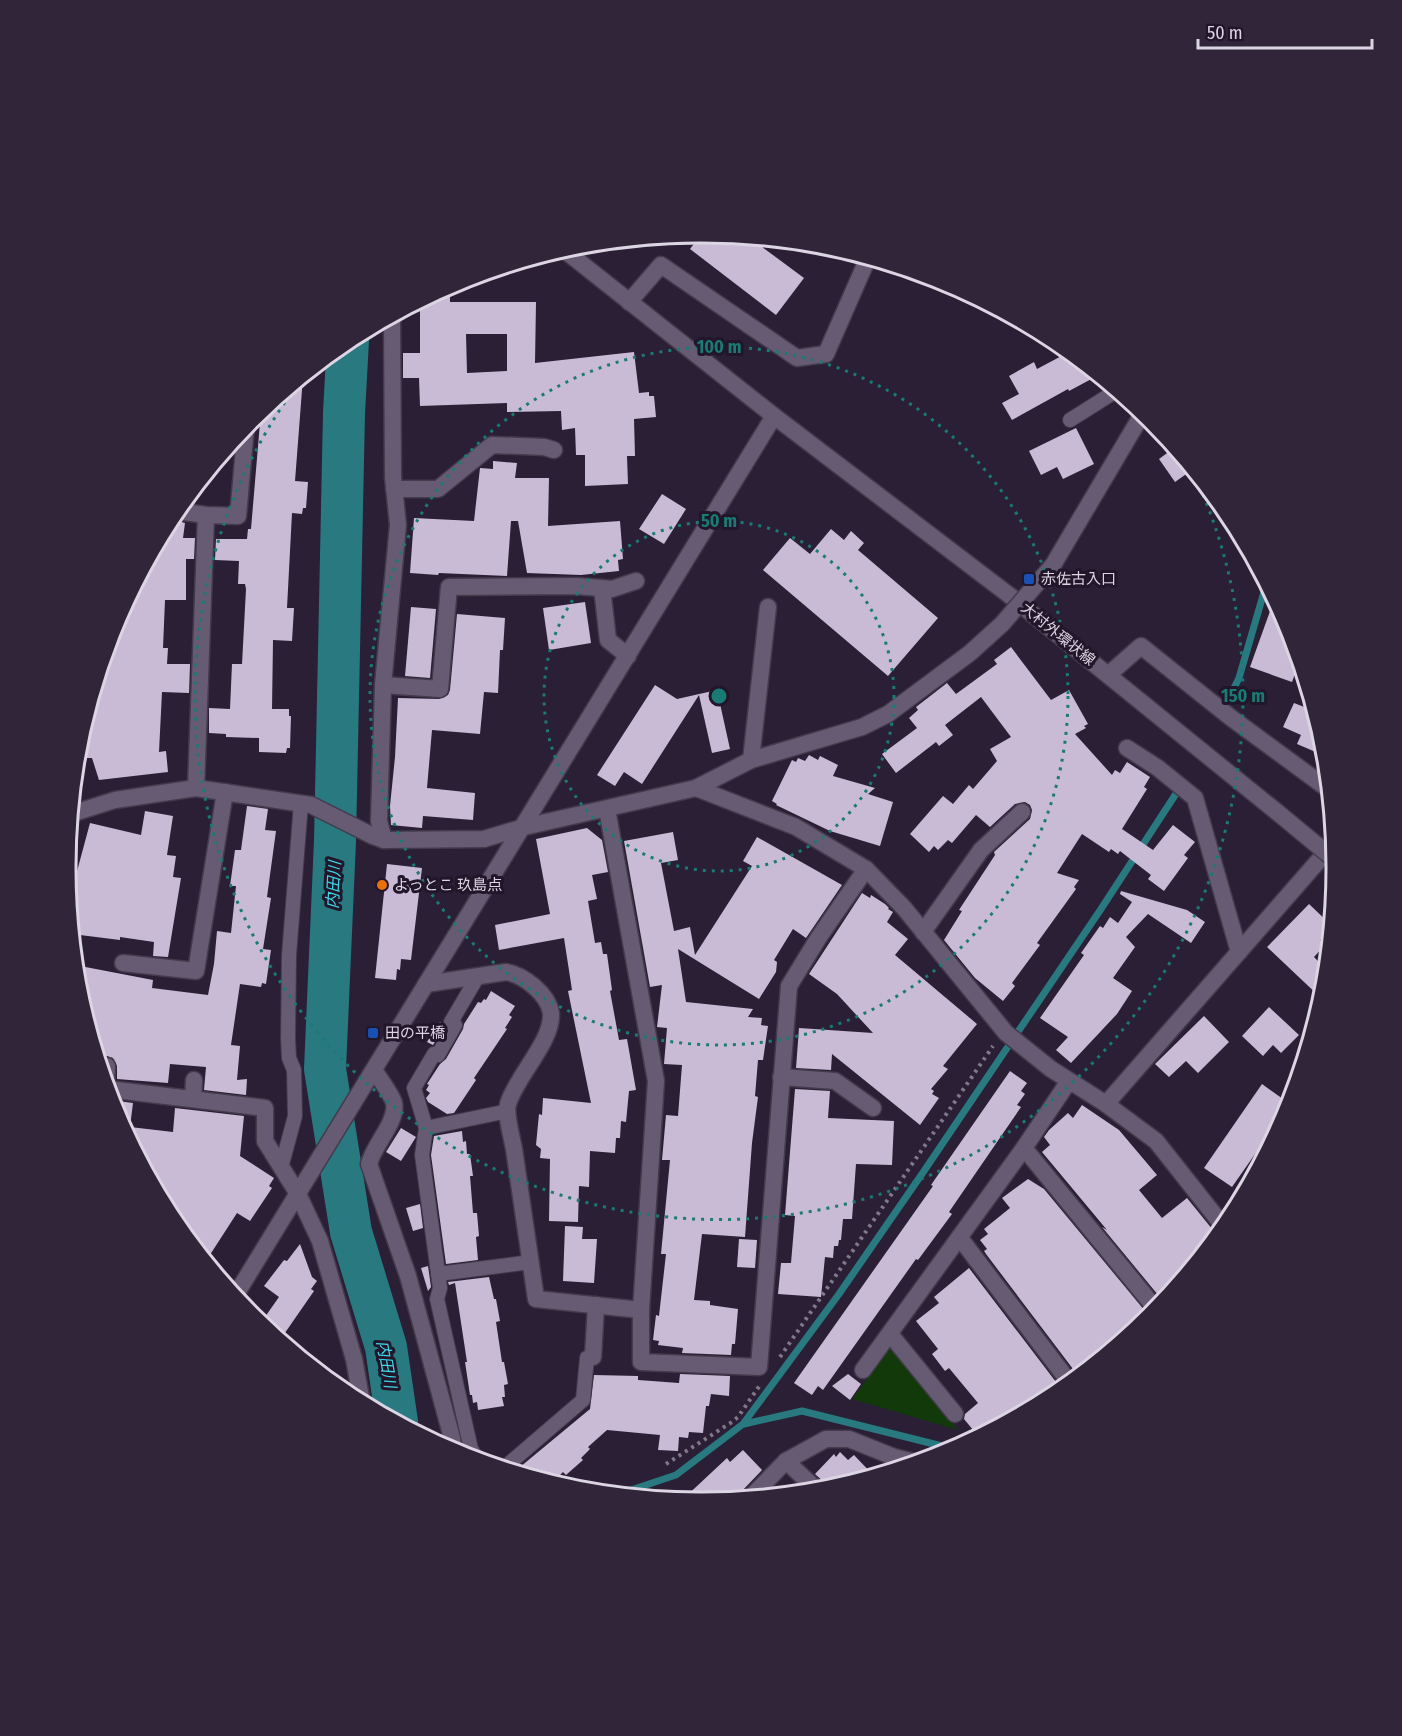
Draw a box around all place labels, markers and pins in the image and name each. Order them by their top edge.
place label: 赤佐古入口 [1041,570,1116,588]
marker: 赤佐古入口 [1022,572,1036,586]
centre of rings [709,686,729,706]
place label: よっとこ 玖島点 [394,876,502,894]
marker: よっとこ 玖島点 [375,878,389,892]
place label: 田の平橋 [385,1024,445,1042]
marker: 田の平橋 [366,1026,380,1040]

